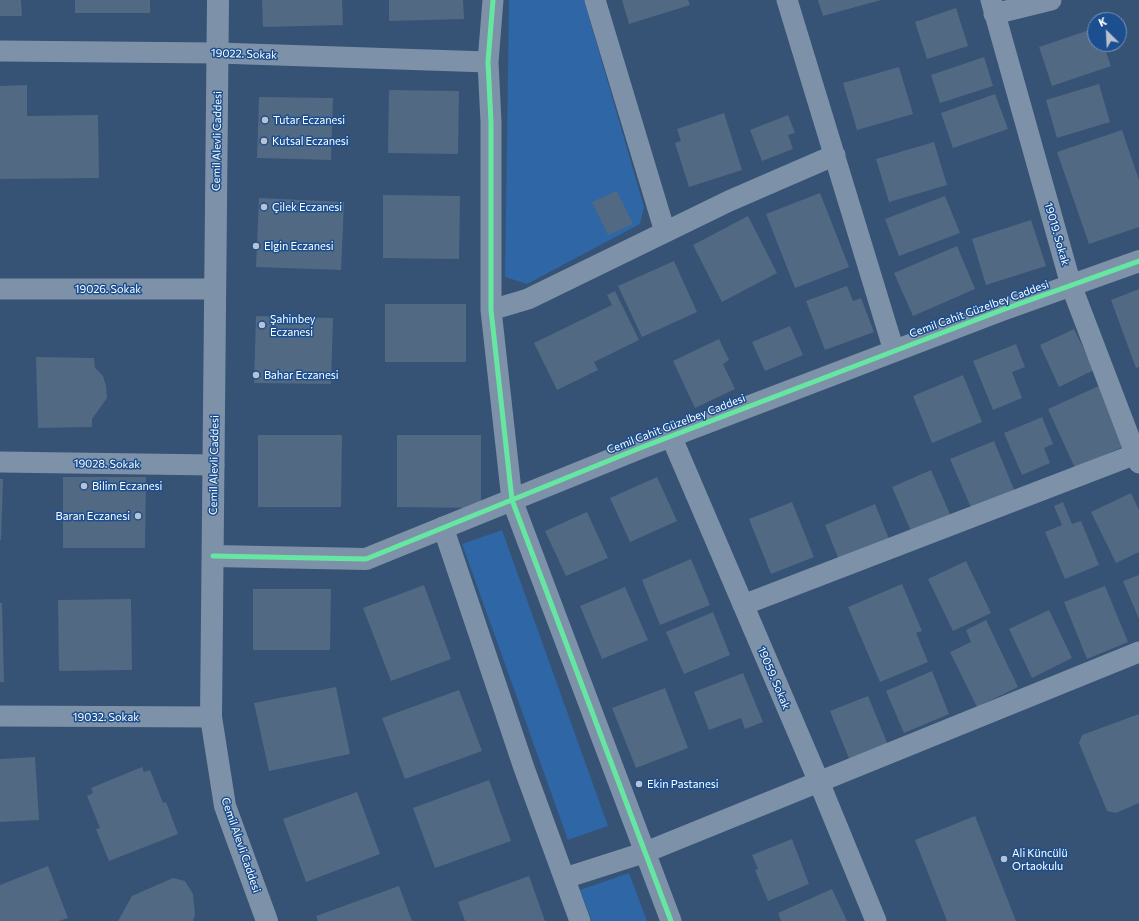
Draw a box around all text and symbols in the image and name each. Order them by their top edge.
north arrow [1087,12,1127,52]
text: K [1096,14,1108,29]
street label: 19022. Sokak [211,46,277,62]
street label: Cemil Alevli Caddesi [210,91,224,191]
place label: Tutar Eczanesi [273,113,345,127]
marker: Tutar Eczanesi [260,115,270,125]
place label: Kutsal Eczanesi [272,134,349,148]
marker: Kutsal Eczanesi [259,136,269,146]
place label: Çilek Eczanesi [272,200,342,214]
street label: 19019. Sokak [1042,201,1072,267]
marker: Çilek Eczanesi [259,202,269,212]
place label: Elgin Eczanesi [264,239,334,253]
marker: Elgin Eczanesi [251,241,261,251]
street label: Cemil Cahit Güzelbey Caddesi [907,278,1051,340]
street label: 19026. Sokak [75,282,141,296]
place label: Şahinbey Eczanesi [270,312,315,338]
marker: Şahinbey Eczanesi [257,320,267,330]
place label: Bahar Eczanesi [264,368,339,382]
marker: Bahar Eczanesi [251,370,261,380]
street label: Cemil Cahit Güzelbey Caddesi [605,391,747,457]
street label: Cemil Alevli Caddesi [207,415,221,515]
street label: 19028. Sokak [74,457,140,471]
place label: Bilim Eczanesi [92,479,162,493]
marker: Bilim Eczanesi [79,481,89,491]
place label: Baran Eczanesi [56,509,130,523]
marker: Baran Eczanesi [133,511,143,521]
street label: 19059. Sokak [755,645,793,711]
street label: 19032. Sokak [73,710,139,724]
place label: Ekin Pastanesi [647,777,719,791]
marker: Ekin Pastanesi [634,779,644,789]
street label: Cemil Alevli Caddesi [219,796,263,894]
place label: Ali Küncülü Ortaokulu [1012,846,1068,872]
marker: Ali Küncülü Ortaokulu [999,854,1009,864]

